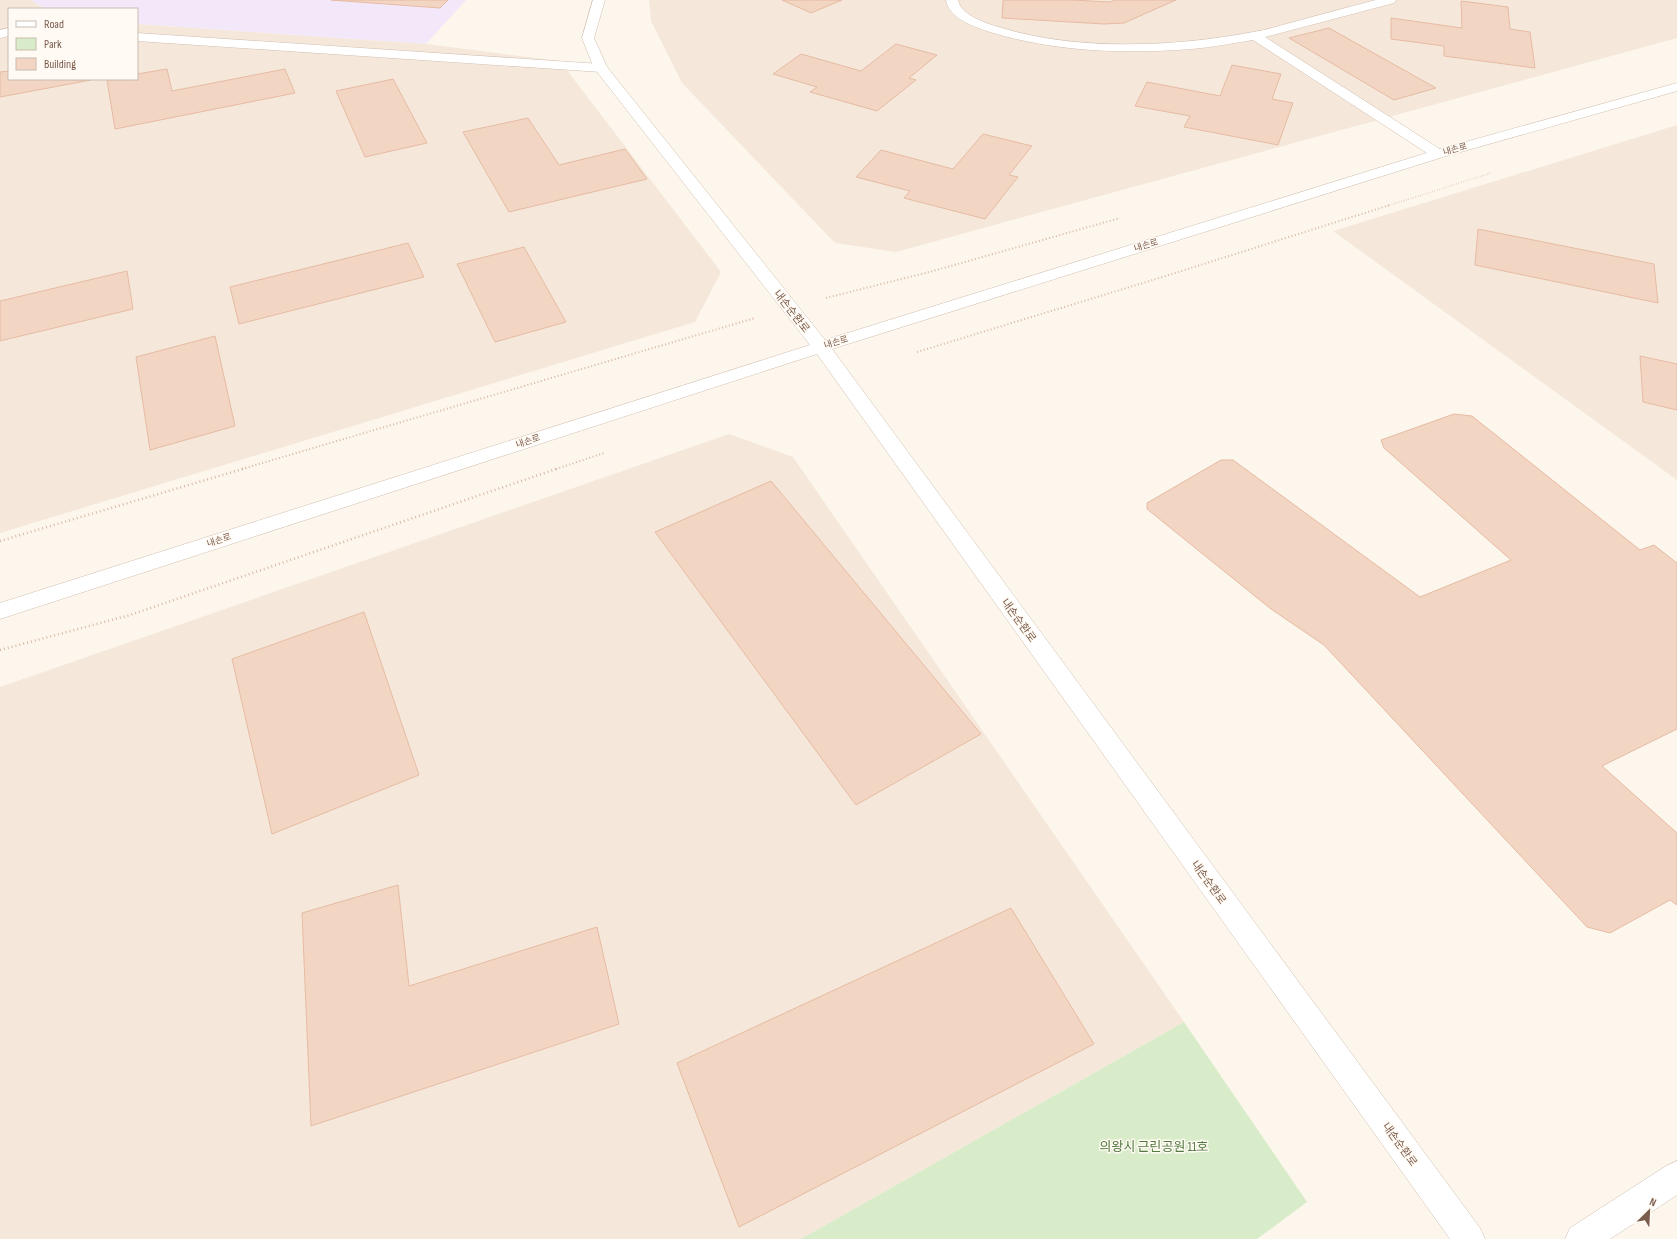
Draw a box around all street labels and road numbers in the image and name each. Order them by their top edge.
street label: 내손로 [1442,141,1469,158]
street label: 내손로 [1133,237,1160,254]
street label: 내손순환로 [771,287,812,335]
street label: 내손로 [823,334,850,351]
street label: 내손로 [515,432,542,451]
street label: 내손로 [206,531,233,550]
street label: 내손순환로 [998,596,1039,645]
street label: 내손순환로 [1188,858,1229,907]
street label: 내손순환로 [1379,1120,1420,1169]

